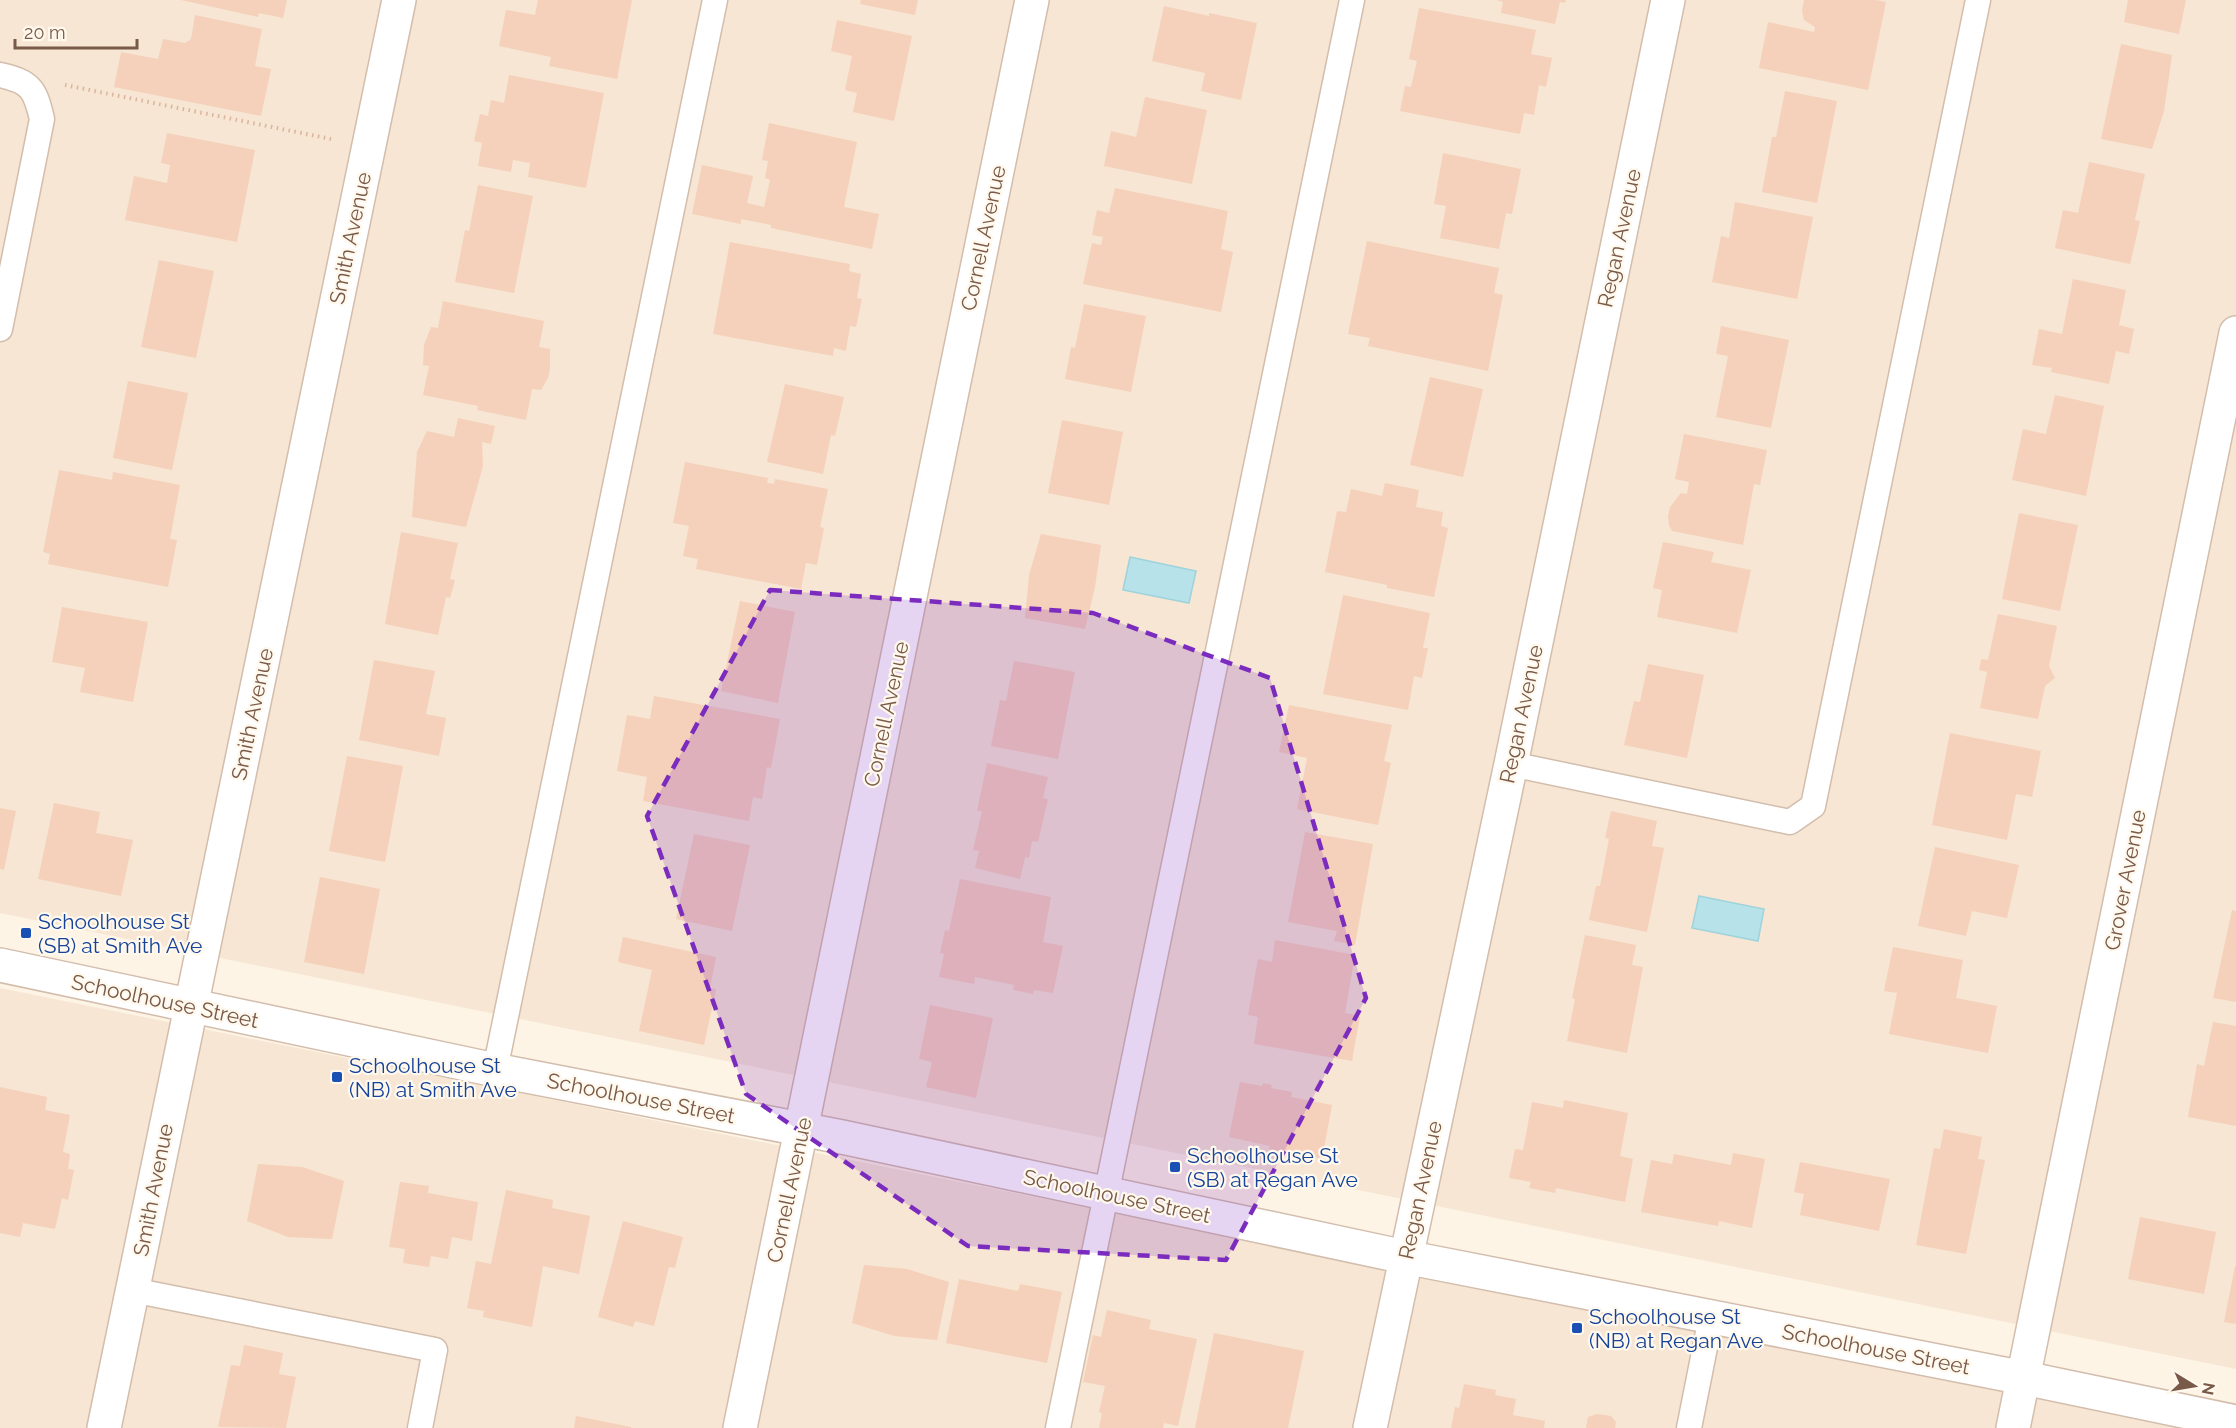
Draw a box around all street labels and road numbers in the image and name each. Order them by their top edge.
street label: Cornell Avenue [955,163,1011,313]
street label: Regan Avenue [1592,167,1646,309]
street label: Smith Avenue [324,170,376,306]
street label: Cornell Avenue [858,639,914,789]
street label: Regan Avenue [1494,643,1548,785]
street label: Smith Avenue [226,646,278,782]
street label: Grover Avenue [2099,808,2151,952]
street label: Schoolhouse Street [69,969,261,1033]
street label: Schoolhouse Street [545,1068,737,1128]
street label: Cornell Avenue [761,1115,817,1265]
street label: Regan Avenue [1393,1119,1447,1261]
street label: Smith Avenue [128,1122,178,1258]
street label: Schoolhouse Street [1021,1164,1213,1228]
street label: Schoolhouse Street [1780,1319,1972,1379]

